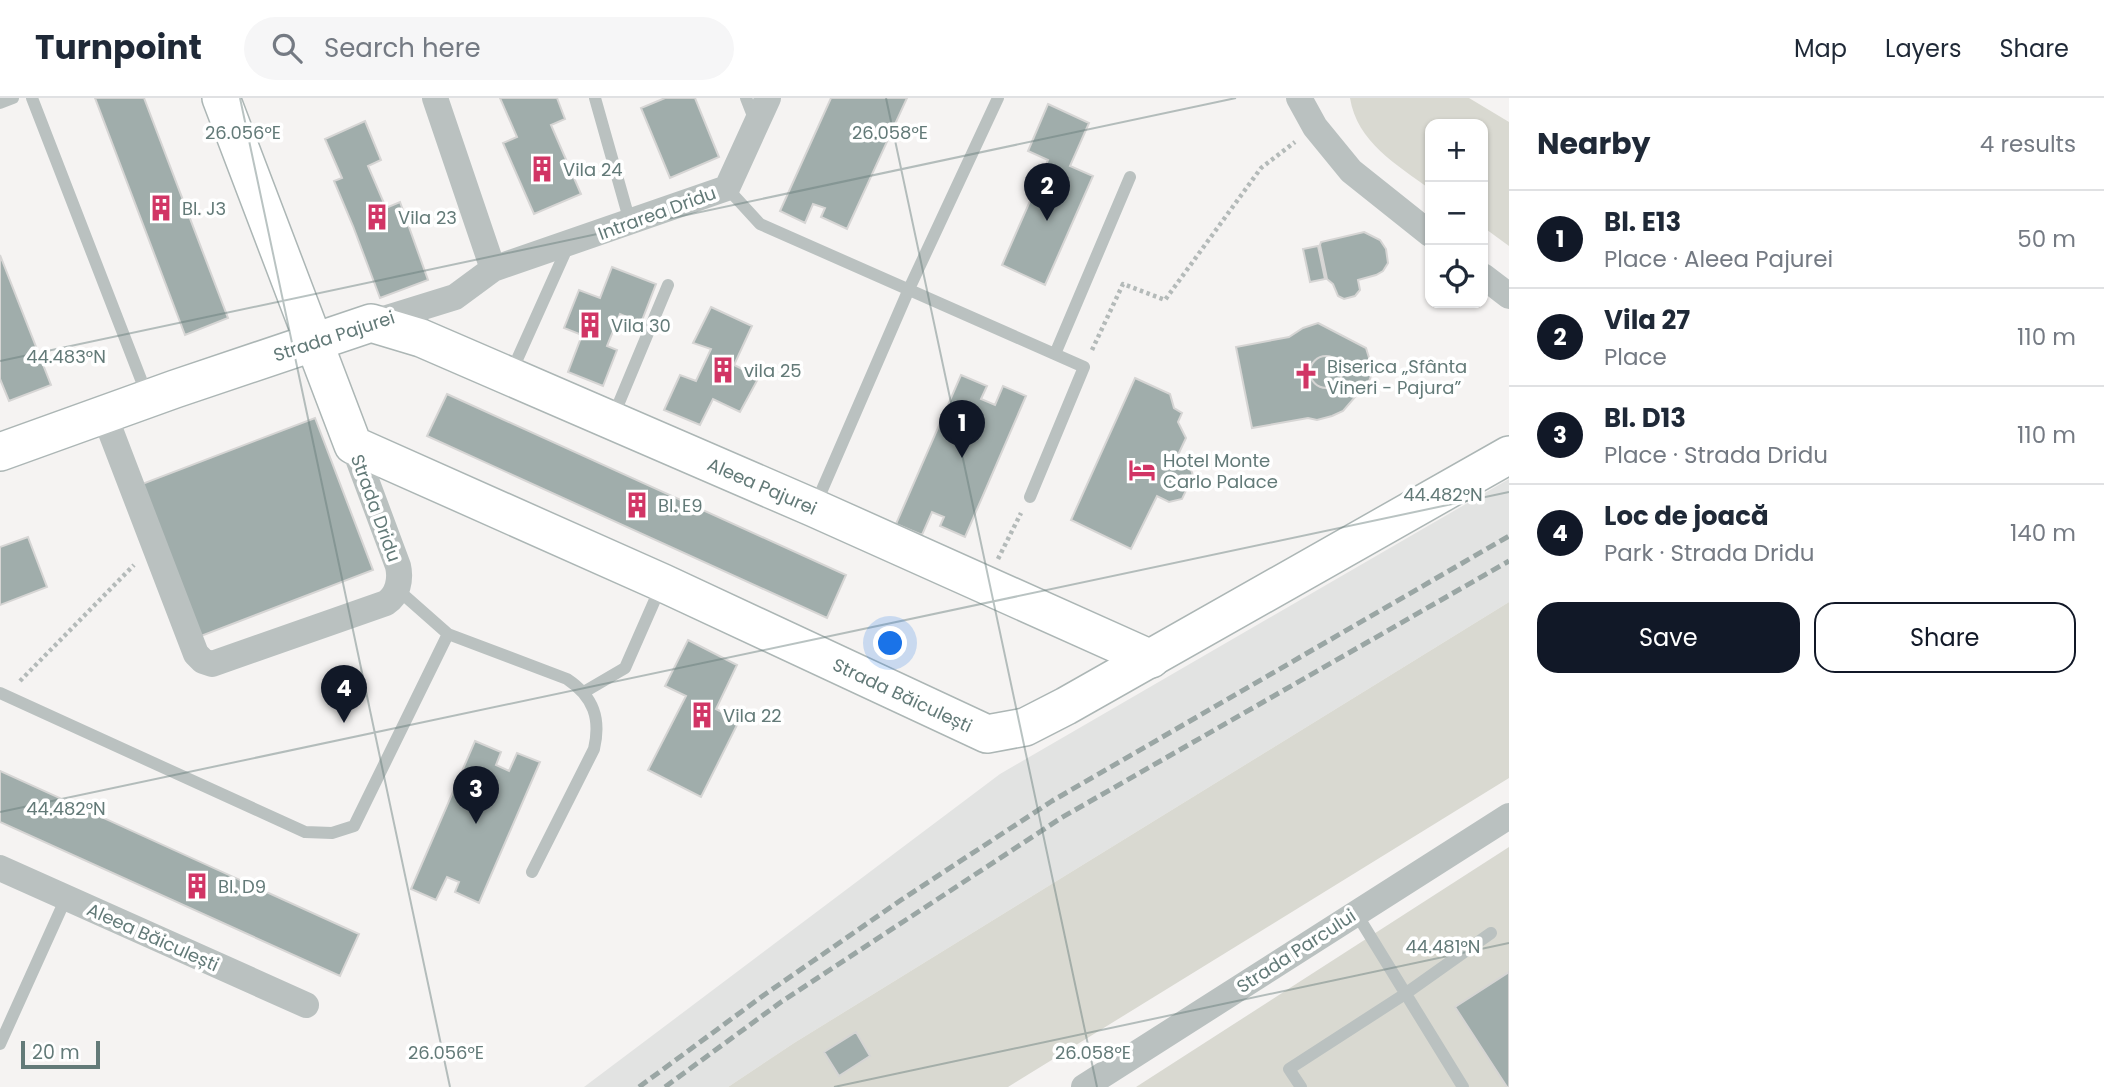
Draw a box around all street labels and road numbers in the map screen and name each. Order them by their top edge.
street label: Intrarea Dridu [595,180,719,246]
street label: Strada Pajurei [270,305,398,367]
street label: Strada Dridu [345,451,407,565]
street label: Aleea Pajurei [704,451,821,520]
street label: Strada Băiculești [829,651,977,738]
street label: Aleea Băiculești [83,897,223,977]
street label: Strada Parcului [1232,903,1360,999]

